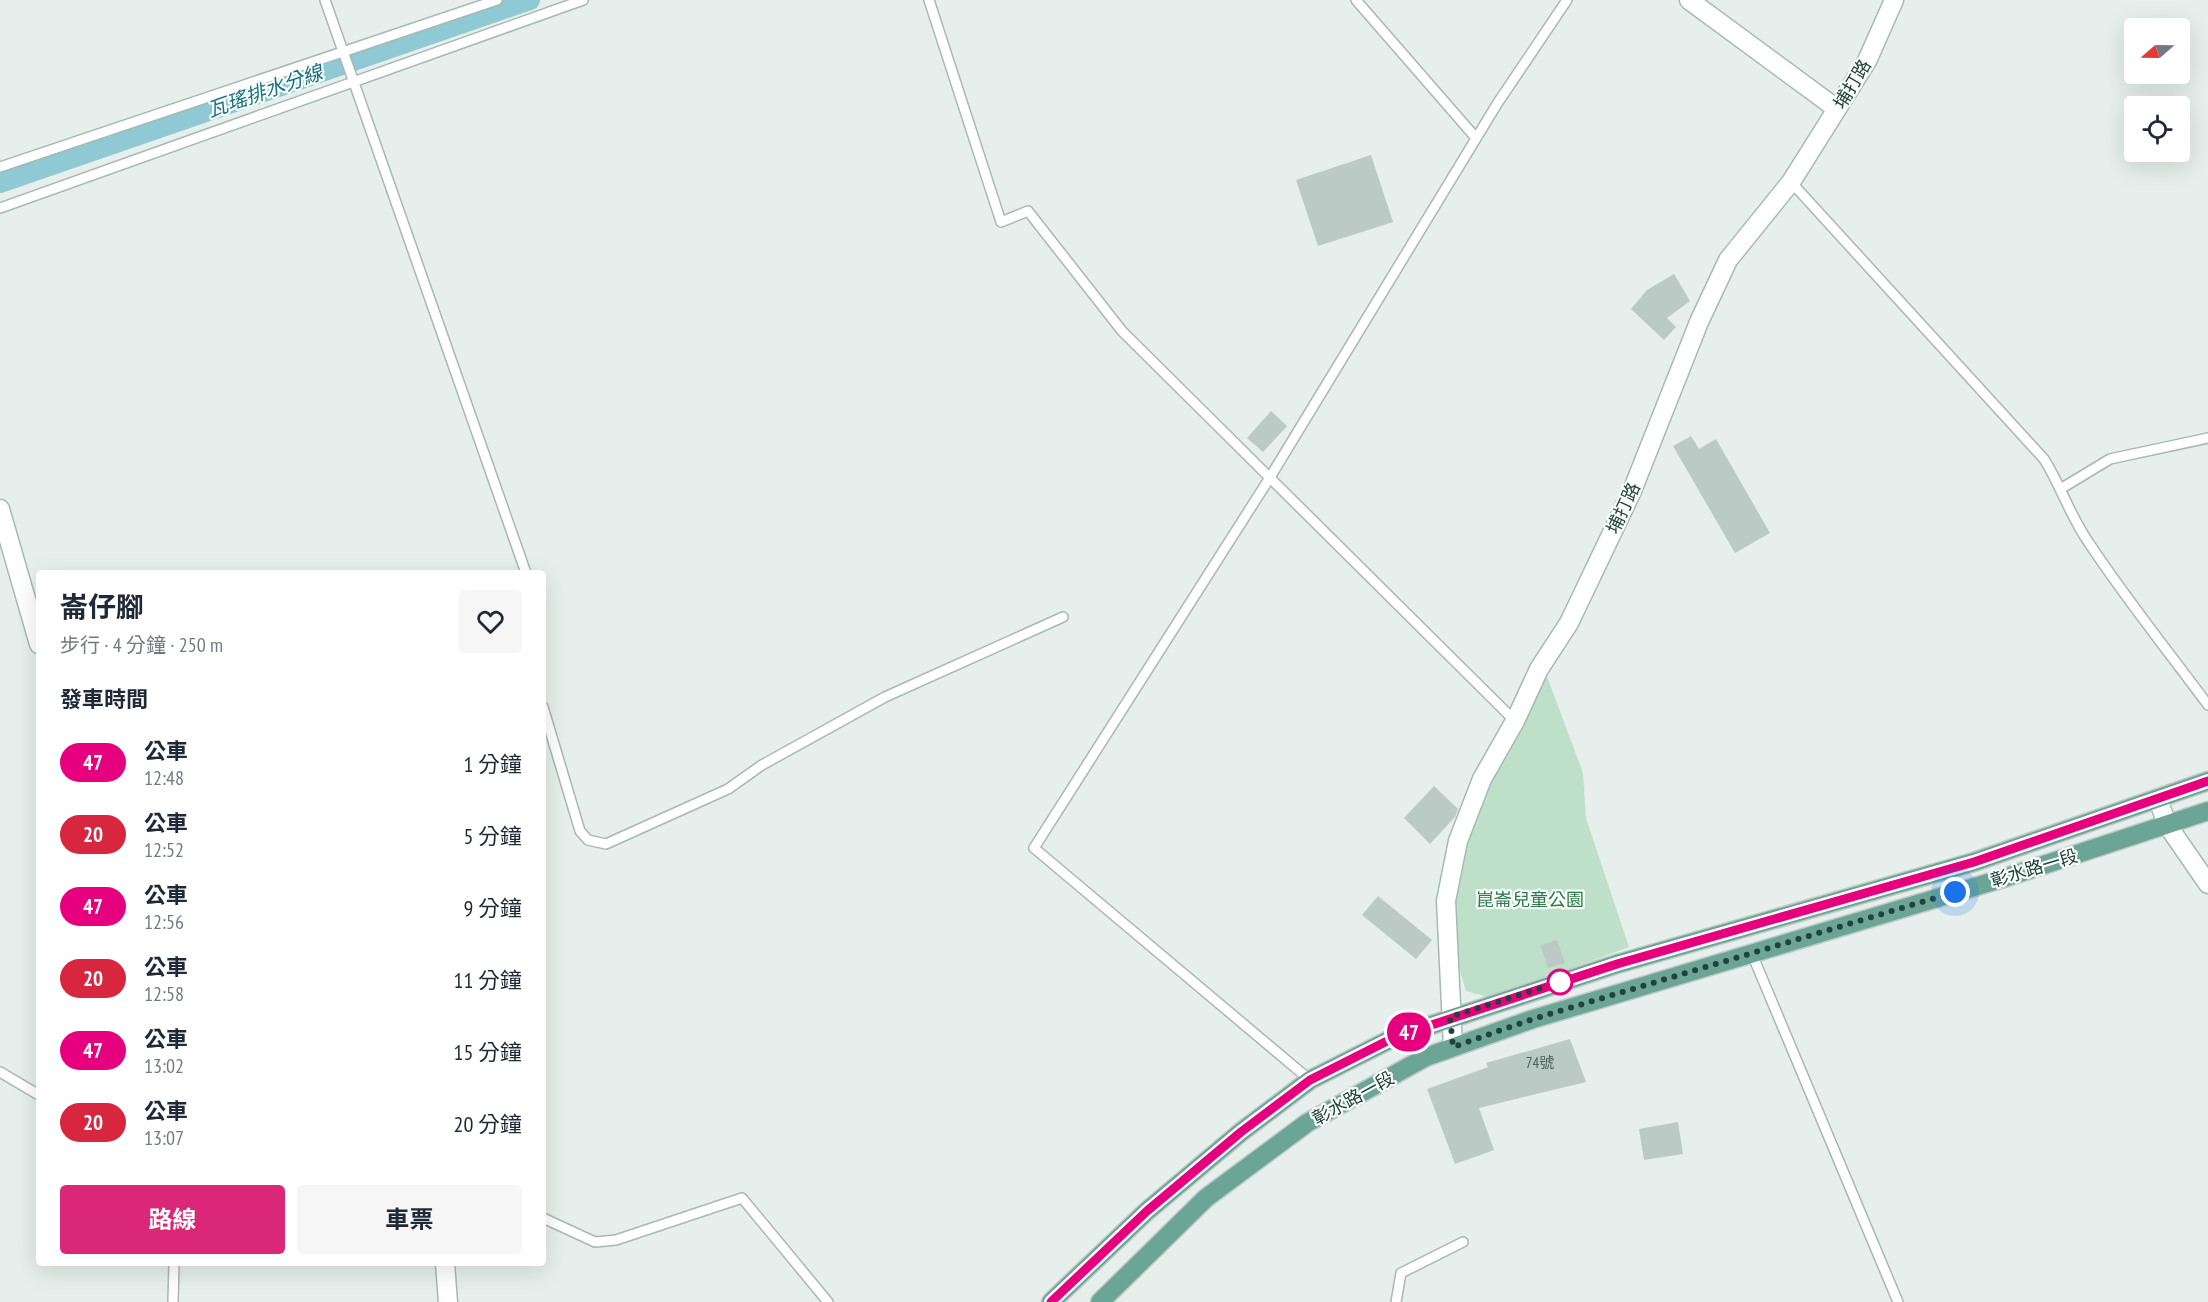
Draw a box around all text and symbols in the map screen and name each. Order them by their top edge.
north arrow [2124,18,2190,84]
map controls [2124,18,2190,162]
street label: 埔打路 [1828,55,1876,113]
water label: 瓦瑤排水分線 [204,59,328,123]
button: locate [2124,96,2190,162]
street label: 埔打路 [1601,479,1645,537]
text: 崙仔腳 [60,588,144,625]
button: heart [459,590,522,653]
text: 步行 · 4 分鐘 · 250 m [60,632,223,658]
text: 發車時間 [60,685,148,713]
text: 公車 [144,737,188,765]
text: 47 [83,749,103,776]
text: 1 分鐘 [463,750,522,778]
text: 12:48 [144,765,184,791]
text: 公車 [144,809,188,837]
text: 20 [83,821,103,848]
text: 5 分鐘 [463,822,522,850]
text: 12:52 [144,837,184,863]
street label: 彰水路一段 [1988,844,2080,892]
your location [1940,877,1970,907]
text: 公車 [144,881,188,909]
park label: 崑崙兒童公園 [1476,888,1584,911]
text: 47 [83,893,103,920]
text: 9 分鐘 [463,894,522,922]
text: 12:56 [144,909,184,935]
text: 公車 [144,953,188,981]
text: 20 [83,965,103,992]
text: 11 分鐘 [454,966,522,994]
unlabelled marker [1547,969,1573,995]
text: 12:58 [144,981,184,1007]
line badge: 47 [1382,1012,1436,1052]
text: 47 [1399,1019,1419,1046]
text: 公車 [144,1025,188,1053]
text: 47 [83,1037,103,1064]
text: 15 分鐘 [454,1038,522,1066]
text: 13:02 [144,1053,184,1079]
house number: 74號 [1526,1053,1554,1072]
street label: 彰水路一段 [1308,1066,1398,1130]
text: 公車 [144,1097,188,1125]
text: 20 [83,1109,103,1136]
text: 20 分鐘 [454,1110,522,1138]
text: 13:07 [144,1125,184,1151]
button: 路線 [60,1185,285,1254]
button: 車票 [297,1185,522,1254]

